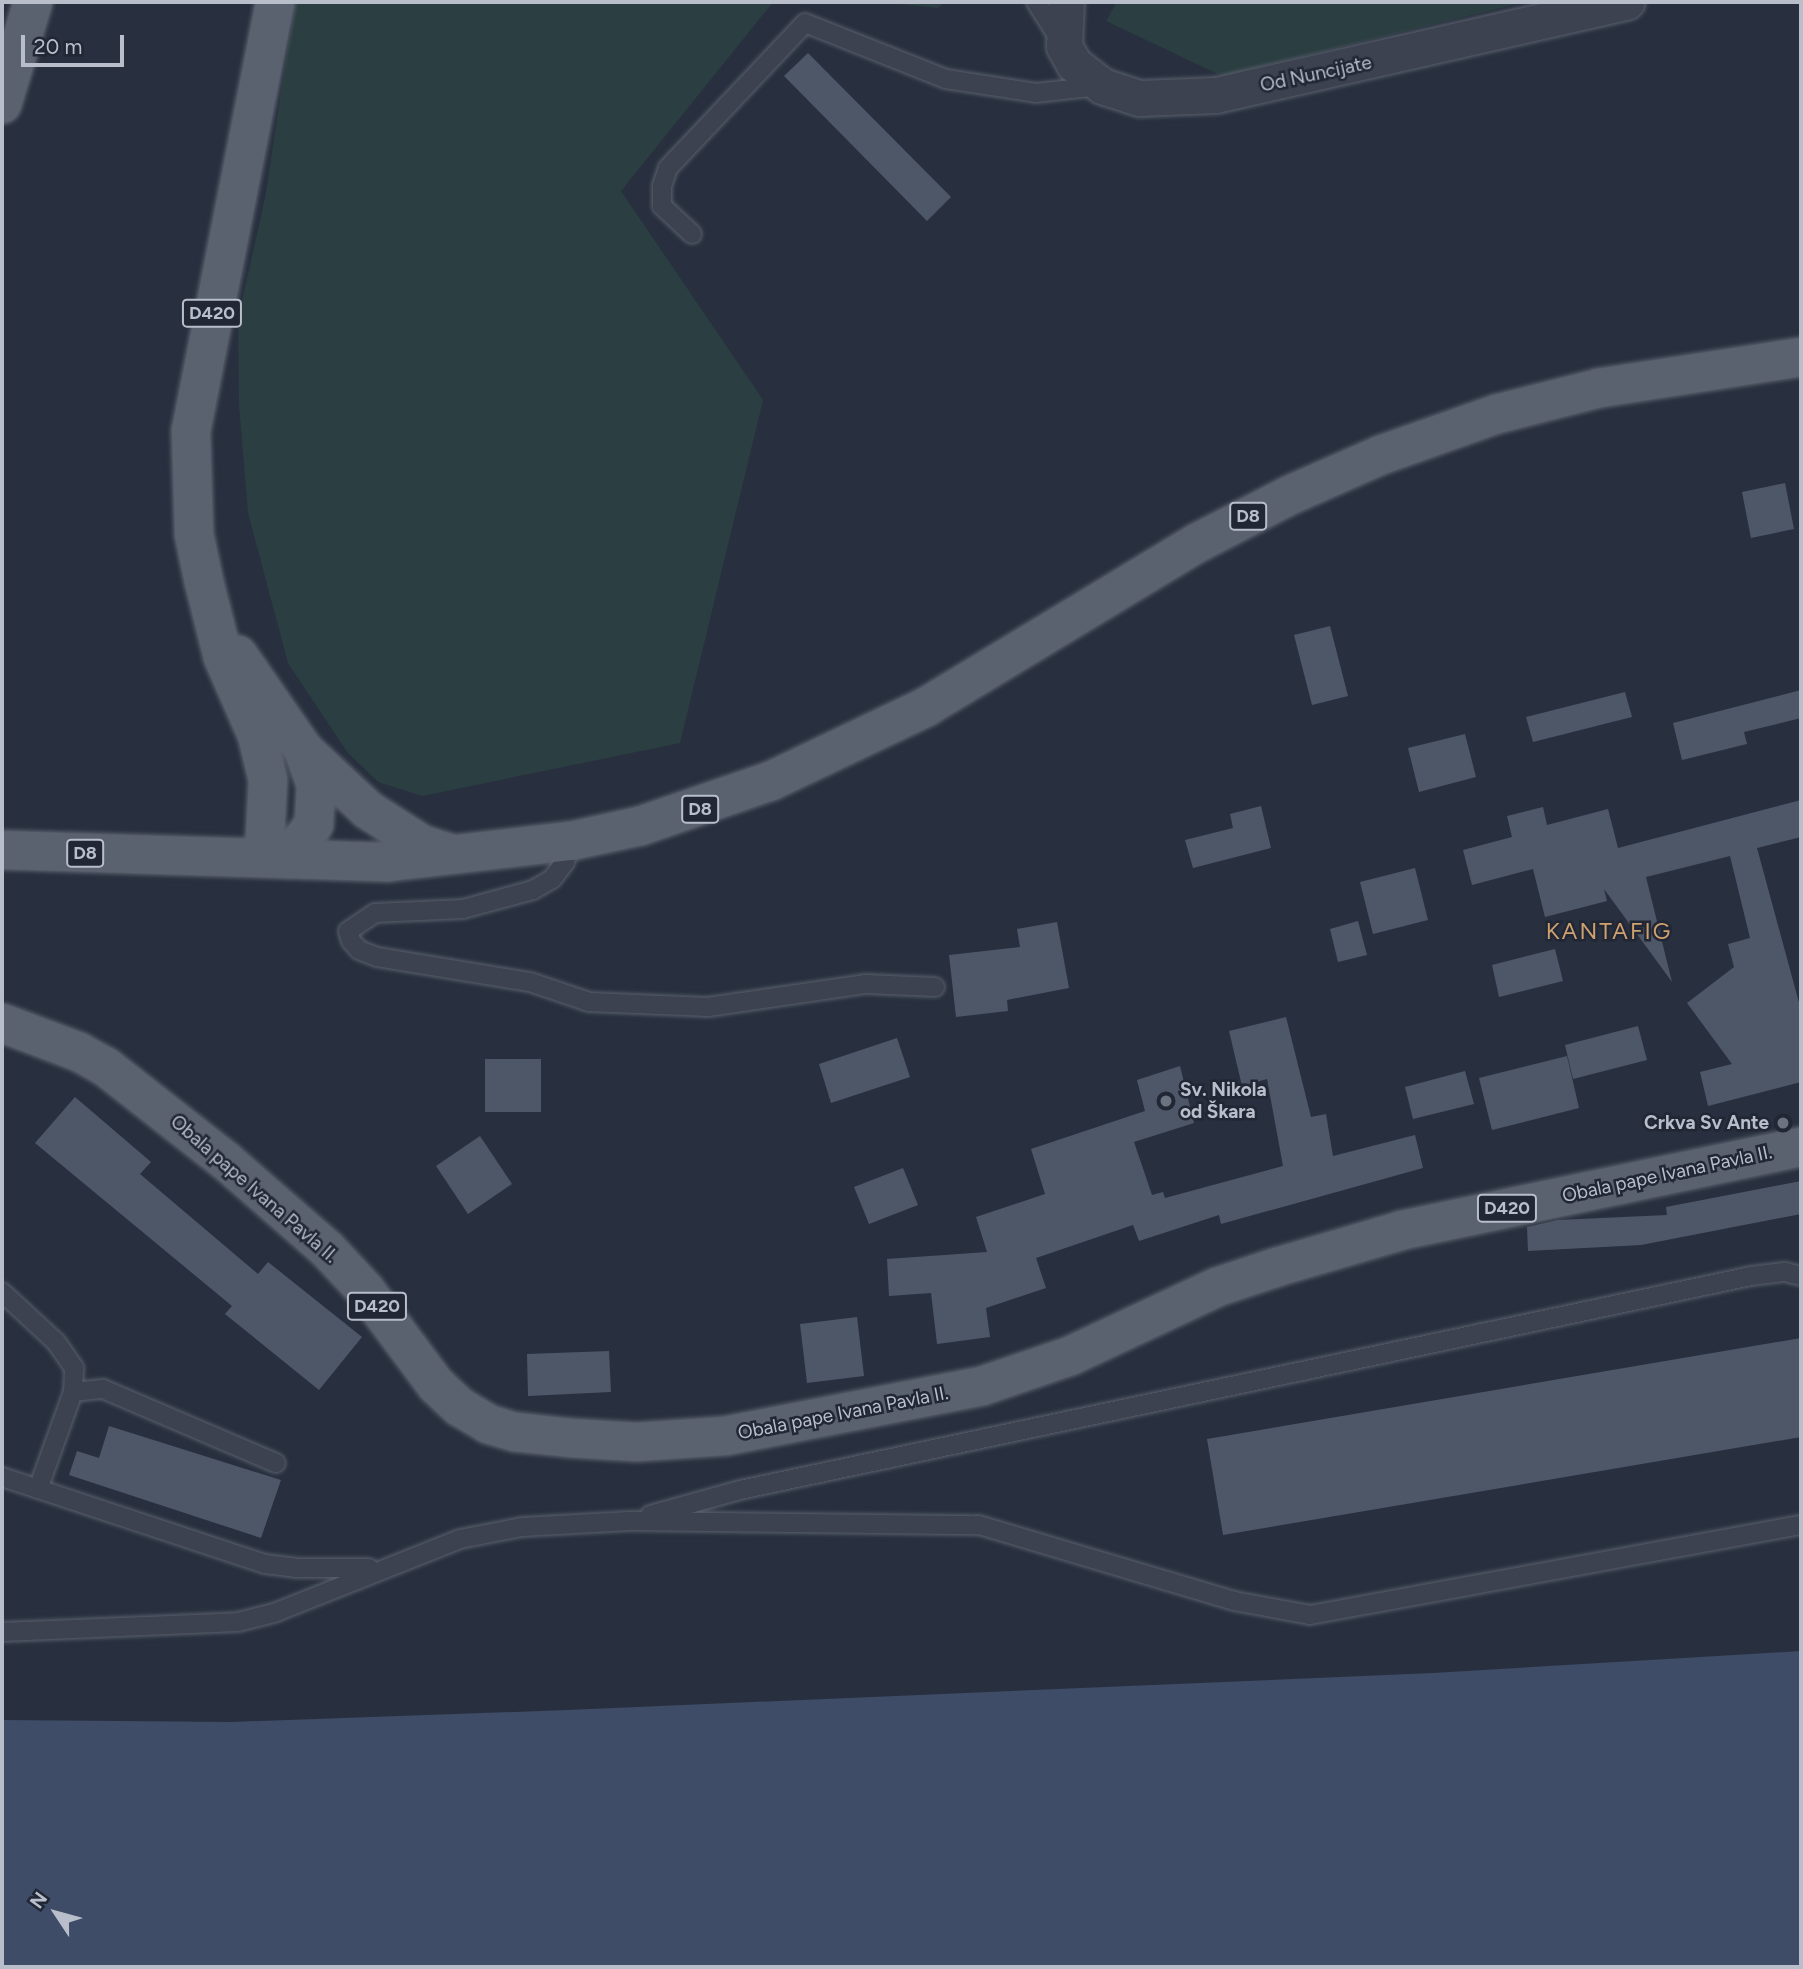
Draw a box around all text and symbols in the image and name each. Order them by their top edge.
scale bar [24,21,128,65]
text: 20 m [34,34,82,59]
street label: Od Nuncijate [1258,51,1374,97]
road number: D420 [180,298,244,328]
road number: D8 [1229,502,1267,530]
road number: D8 [681,794,719,824]
road number: D8 [66,838,104,868]
district label: KANTAFIG [1547,917,1671,945]
place label: Sv. Nikola od Škara [1180,1079,1267,1123]
marker: Sv. Nikola od Škara [1158,1093,1174,1109]
street label: Obala pape Ivana Pavla II. [166,1110,342,1268]
place label: Crkva Sv Ante [1644,1112,1769,1134]
marker: Crkva Sv Ante [1775,1115,1791,1131]
street label: Obala pape Ivana Pavla II. [1560,1141,1774,1207]
road number: D420 [1476,1194,1538,1223]
road number: D420 [346,1292,408,1321]
street label: Obala pape Ivana Pavla II. [736,1381,950,1445]
north arrow [21,1878,91,1948]
text: N [25,1888,52,1913]

